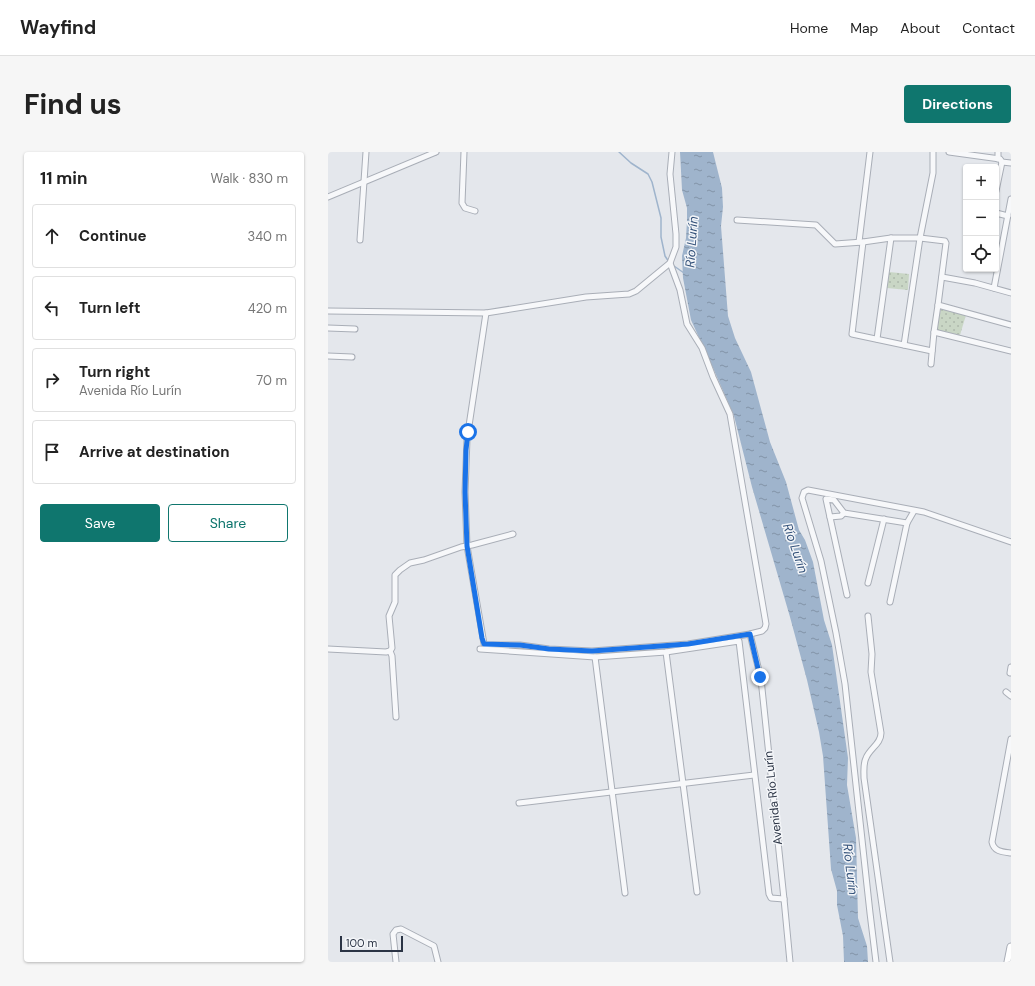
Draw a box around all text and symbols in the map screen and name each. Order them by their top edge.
text: Wayfind [20,15,96,40]
text: Home [790,19,828,37]
text: Map [850,19,878,37]
text: About [900,19,940,37]
text: Contact [962,19,1015,37]
button: Directions [904,85,1011,123]
text: Find us [24,86,122,123]
map controls [963,164,999,272]
button: + [963,164,999,200]
text: 11 min [40,167,88,189]
text: Walk · 830 m [211,170,288,187]
button: − [963,200,999,236]
water label: Río Lurín [681,216,702,268]
icon: ahead [41,225,63,247]
text: Continue [79,226,147,246]
text: 340 m [247,228,287,245]
button: locate [963,236,999,272]
icon: left [41,297,63,319]
text: Turn left [79,298,140,318]
text: 420 m [248,300,287,317]
text: Turn right [79,362,150,382]
icon: right [41,369,63,391]
text: 70 m [256,372,287,389]
text: Avenida Río Lurín [79,382,181,399]
route start [459,423,477,441]
icon: arrive [41,441,63,463]
text: Arrive at destination [79,442,230,462]
button: Save [40,504,160,542]
button: Share [168,504,288,542]
water label: Río Lurín [779,521,812,575]
route end [751,668,769,686]
street label: Avenida Río Lurín [760,750,786,846]
water label: Río Lurín [839,842,862,896]
scale bar [340,934,403,953]
text: 100 m [346,936,377,950]

